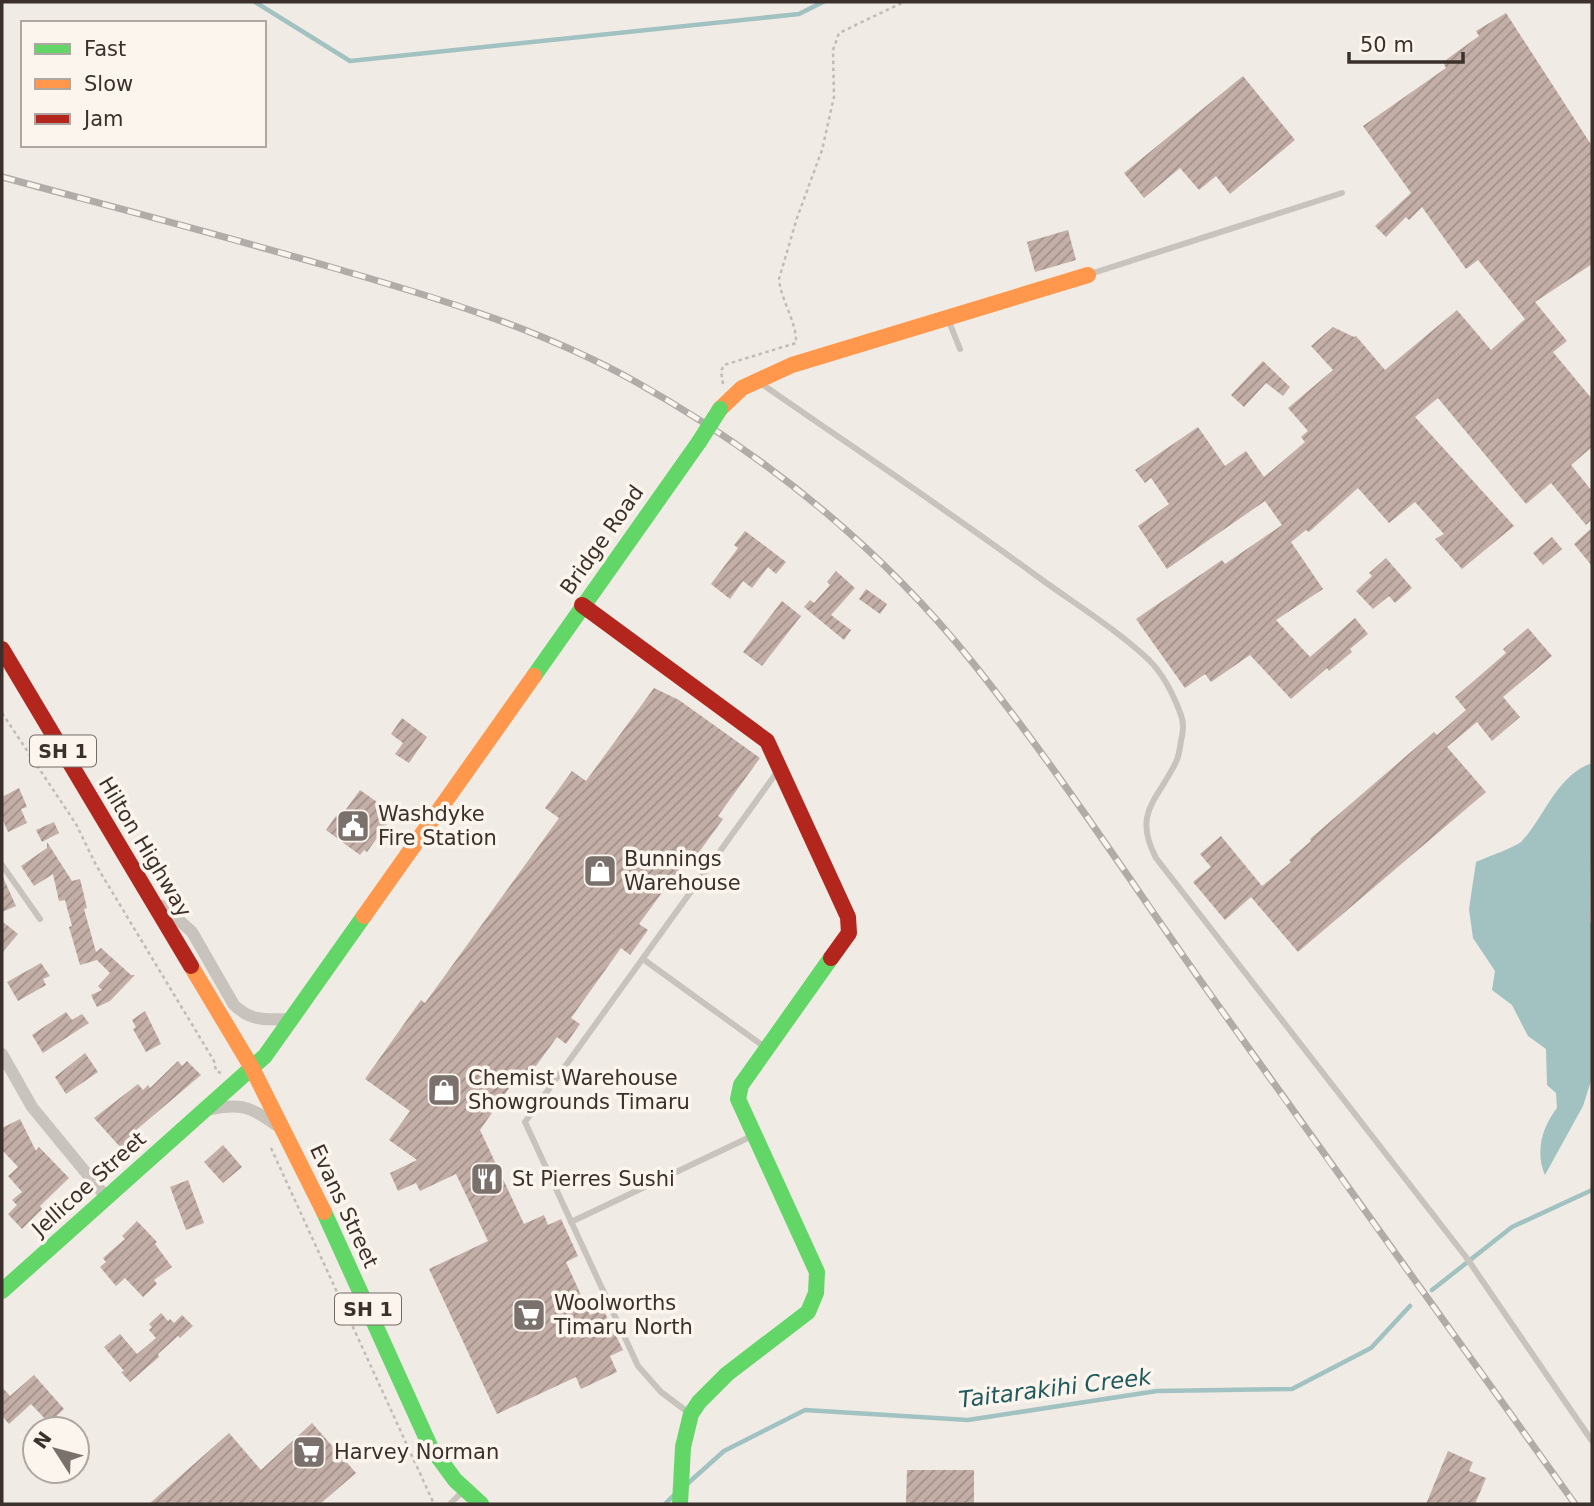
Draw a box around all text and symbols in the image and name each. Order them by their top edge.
legend [21,21,266,147]
scale bar [1349,21,1463,65]
text: 50 m [1360,33,1414,57]
text: Fast [84,37,126,61]
text: Slow [84,72,133,96]
text: Jam [82,107,124,131]
street label: Bridge Road [556,481,648,599]
road number: SH 1 [30,736,96,766]
street label: Hilton Highway [94,773,196,921]
place label: Washdyke Fire Station [378,802,497,850]
public building icon: Washdyke Fire Station [334,807,372,845]
place label: Bunnings Warehouse [624,847,741,895]
shop icon: Bunnings Warehouse [581,852,619,890]
place label: Chemist Warehouse Showgrounds Timaru [468,1066,690,1114]
shop icon: Chemist Warehouse Showgrounds Timaru [425,1071,463,1109]
street label: Jellicoe Street [26,1127,151,1243]
street label: Evans Street [305,1141,383,1271]
restaurant icon: St Pierres Sushi [468,1160,506,1198]
place label: St Pierres Sushi [512,1167,675,1191]
place label: Woolworths Timaru North [553,1291,693,1339]
road number: SH 1 [335,1294,401,1324]
supermarket icon: Woolworths Timaru North [510,1296,548,1334]
water label: Taitarakihi Creek [957,1363,1154,1413]
north arrow [21,1415,91,1485]
text: N [29,1427,56,1453]
supermarket icon: Harvey Norman [290,1433,328,1471]
place label: Harvey Norman [334,1440,499,1464]

